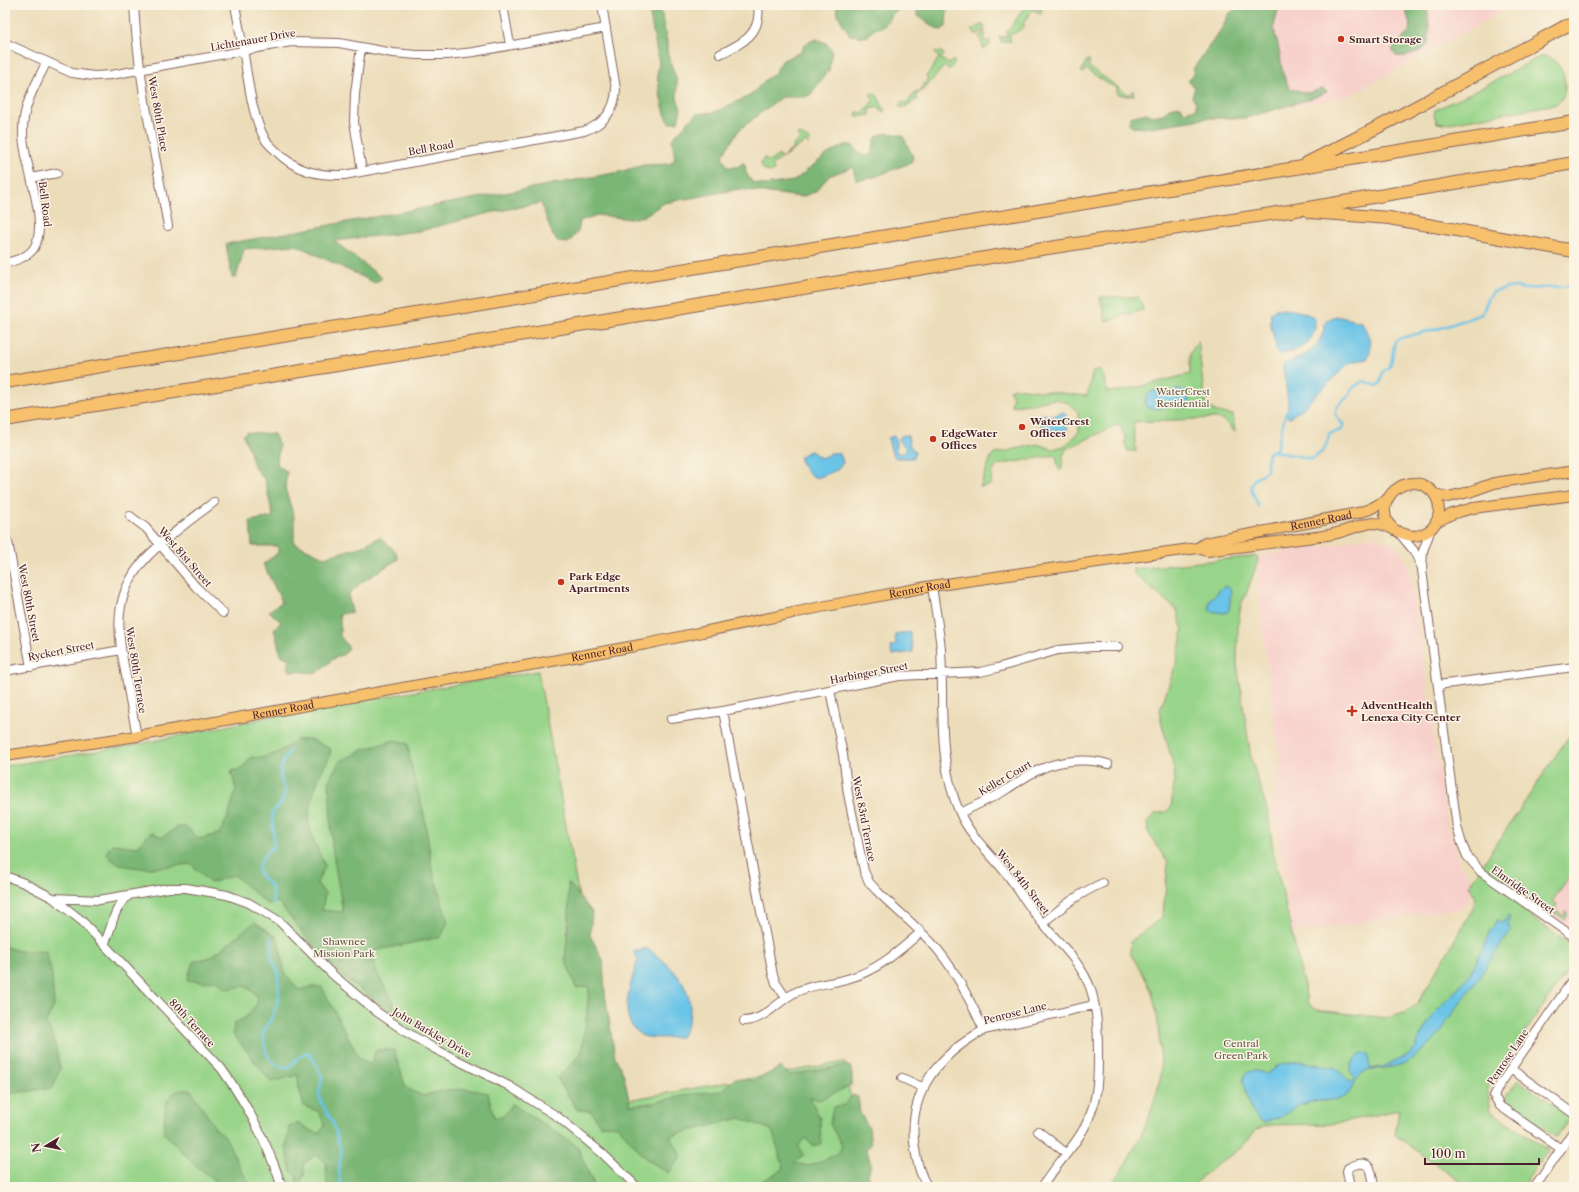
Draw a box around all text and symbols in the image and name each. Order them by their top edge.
street label: Lichtenauer Drive [209,26,297,54]
place label: Smart Storage [1349,33,1422,46]
marker: Smart Storage [1336,34,1346,44]
street label: West 80th Place [145,74,171,153]
street label: Bell Road [407,138,455,158]
street label: Bell Road [36,180,54,228]
park label: WaterCrest Residential [1155,385,1210,410]
place label: WaterCrest Offices [1029,415,1089,440]
marker: WaterCrest Offices [1017,422,1027,432]
place label: EdgeWater Offices [941,427,997,452]
marker: EdgeWater Offices [928,434,938,444]
street label: Renner Road [1289,508,1353,533]
street label: West 81st Street [155,524,215,590]
street label: West 80th Street [15,562,43,644]
place label: Park Edge Apartments [568,570,630,595]
marker: Park Edge Apartments [556,577,566,587]
street label: Renner Road [888,577,951,601]
street label: West 80th Terrace [123,625,149,715]
street label: Ryckert Street [27,638,96,664]
street label: Renner Road [570,640,634,664]
street label: Harbinger Street [829,659,910,687]
street label: Renner Road [251,698,315,722]
place label: AdventHealth Lenexa City Center [1360,699,1461,724]
marker: AdventHealth Lenexa City Center [1346,705,1358,717]
street label: Keller Court [976,757,1034,798]
street label: West 83rd Terrace [849,774,879,863]
street label: West 84th Street [993,846,1053,917]
street label: Elmridge Street [1489,863,1558,917]
park label: Shawnee Mission Park [313,935,376,960]
street label: 80th Terrace [166,996,218,1050]
street label: Penrose Lane [982,999,1048,1027]
street label: John Barkley Drive [388,1004,474,1061]
street label: Penrose Lane [1485,1026,1532,1087]
park label: Central Green Park [1214,1037,1269,1062]
north arrow [26,1126,66,1166]
scale bar [1425,1140,1539,1166]
text: N [28,1141,44,1154]
text: 100 m [1431,1146,1466,1161]

